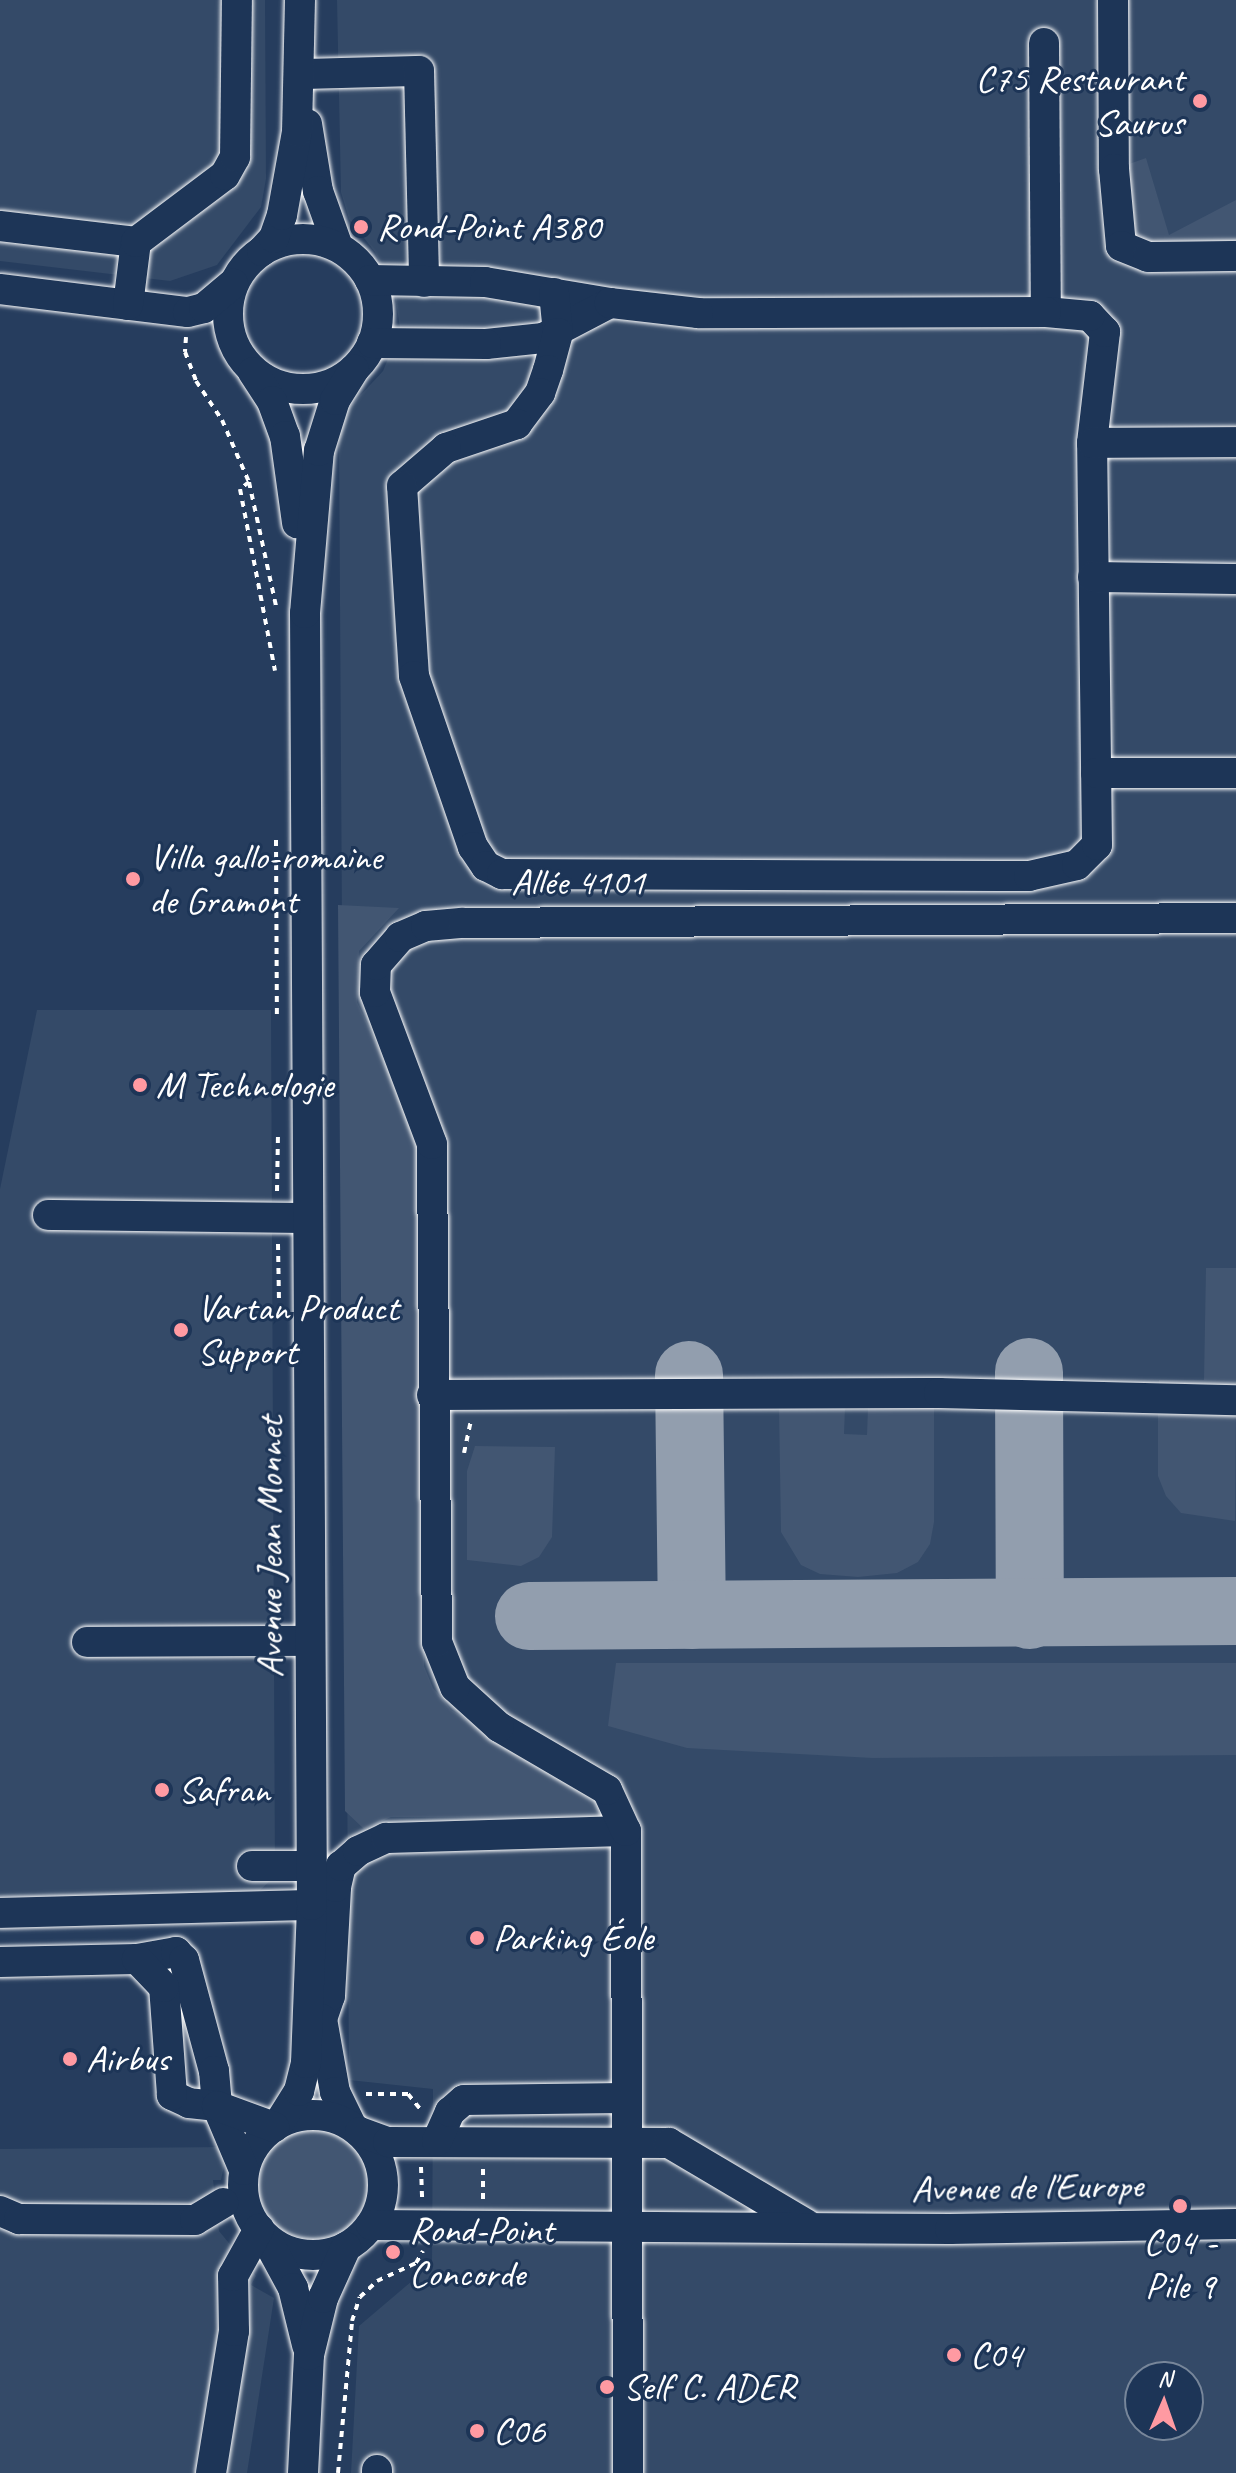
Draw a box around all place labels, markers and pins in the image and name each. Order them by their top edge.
place label: C75 Restaurant Saurus [975,56,1184,146]
marker: C75 Restaurant Saurus [1191,92,1209,110]
place label: Rond-Point A380 [377,204,601,250]
marker: Rond-Point A380 [352,218,370,236]
place label: Villa gallo-romaine de Gramont [149,834,383,924]
marker: Villa gallo-romaine de Gramont [124,870,142,888]
place label: M Technologie [156,1062,333,1108]
marker: M Technologie [131,1076,149,1094]
place label: Vartan Product Support [197,1285,399,1374]
marker: Vartan Product Support [172,1321,190,1339]
place label: Safran [178,1767,270,1813]
marker: Safran [153,1781,171,1799]
place label: Parking Éole [493,1915,653,1961]
marker: Parking Éole [468,1929,486,1947]
place label: Airbus [86,2036,169,2082]
marker: Airbus [61,2050,79,2068]
marker: C04 - Pile 9 [1171,2197,1189,2215]
place label: Rond-Point Concorde [409,2207,554,2296]
place label: C04 - Pile 9 [1143,2219,1217,2308]
marker: Rond-Point Concorde [384,2243,402,2261]
place label: C04 [970,2332,1022,2378]
marker: C04 [945,2346,963,2364]
place label: Self C. ADER [623,2364,795,2410]
marker: Self C. ADER [598,2378,616,2396]
place label: C06 [493,2408,545,2454]
marker: C06 [468,2422,486,2440]

